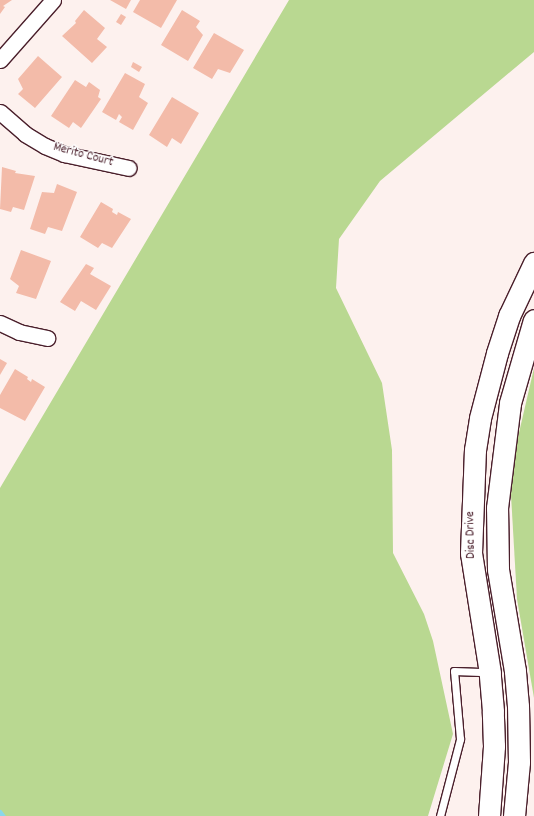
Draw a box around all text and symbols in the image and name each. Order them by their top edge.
street label: Merito Court [51,141,115,171]
street label: Disc Drive [464,511,480,559]

